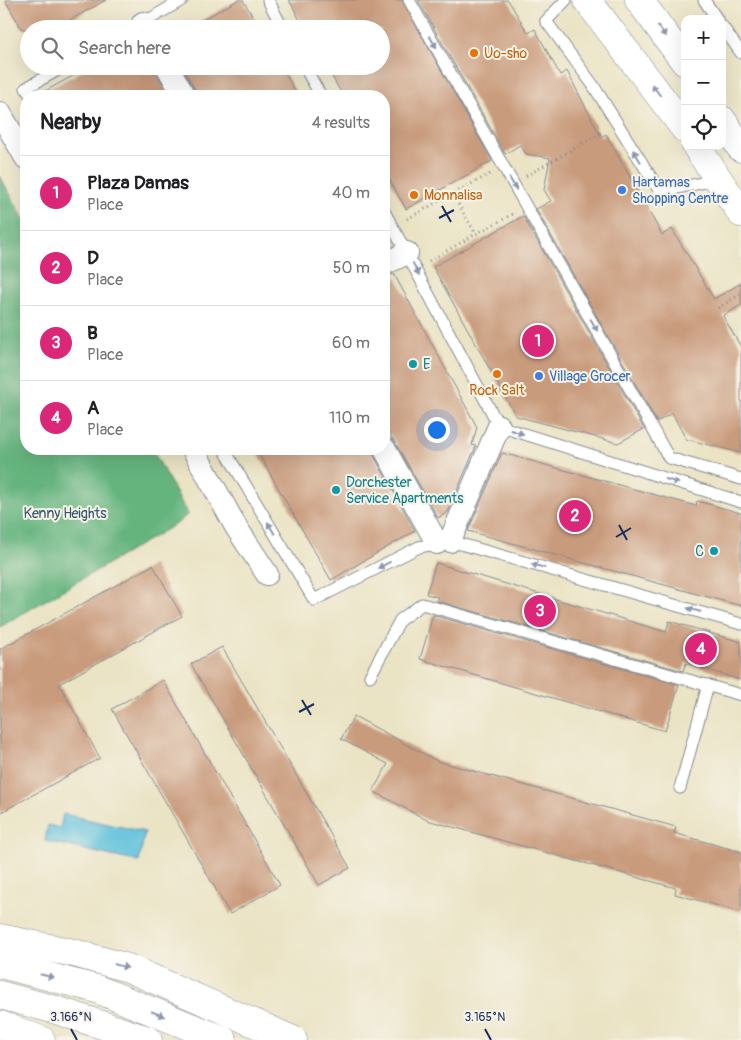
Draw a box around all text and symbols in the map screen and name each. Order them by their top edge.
map controls [681,15,726,150]
button: + [681,15,726,60]
search box [20,20,390,75]
one-way arrow [657,24,668,37]
icon: search [38,34,66,62]
one-way arrow [429,35,437,50]
text: Search here [78,36,171,60]
place label: Uo-sho [484,45,528,62]
marker: Uo-sho [468,47,480,59]
button: − [681,60,726,105]
one-way arrow [651,83,661,97]
button: locate [681,105,726,150]
text: Nearby [40,109,101,136]
text: 4 results [312,113,370,133]
one-way arrow [633,149,642,162]
text: Plaza Damas [87,171,189,195]
place label: Hartamas Shopping Centre [632,174,728,207]
one-way arrow [509,177,518,190]
text: 1 [53,183,59,203]
text: 40 m [332,183,370,203]
marker: Hartamas Shopping Centre [616,184,628,196]
place label: Monnalisa [424,187,482,204]
marker: Monnalisa [408,189,420,201]
text: Place [87,195,123,215]
text: D [87,246,99,270]
text: 2 [52,258,60,278]
text: 50 m [333,258,370,278]
one-way arrow [411,262,420,276]
text: Place [87,270,123,290]
one-way arrow [589,318,598,331]
text: B [87,321,98,345]
pin: 1 [522,322,554,360]
text: 3 [52,333,60,353]
text: 60 m [332,333,370,353]
text: Place [87,345,123,365]
place label: E [423,356,430,373]
marker: E [407,358,419,370]
marker: Rock Salt [491,368,503,380]
place label: Village Grocer [549,368,631,385]
marker: Village Grocer [533,370,545,382]
place label: Rock Salt [469,382,525,399]
text: A [87,396,99,420]
text: 4 [51,408,61,428]
text: 110 m [329,408,370,428]
your location [424,417,450,443]
text: Place [87,420,123,440]
one-way arrow [510,429,525,436]
place label: Dorchester Service Apartments [346,474,464,507]
one-way arrow [665,477,680,485]
marker: Dorchester Service Apartments [330,484,342,496]
pin: 2 [559,497,591,535]
park label: Kenny Heights [24,505,107,522]
one-way arrow [267,521,276,534]
place label: C [695,543,704,560]
marker: C [708,545,720,557]
one-way arrow [376,561,391,569]
one-way arrow [530,562,545,570]
pin: 3 [524,592,556,630]
one-way arrow [687,606,702,614]
pin: 4 [685,630,717,668]
one-way arrow [114,963,129,971]
one-way arrow [40,972,55,980]
text: 3.166°N [50,1010,92,1025]
one-way arrow [151,1010,165,1018]
text: 3.165°N [465,1010,505,1025]

